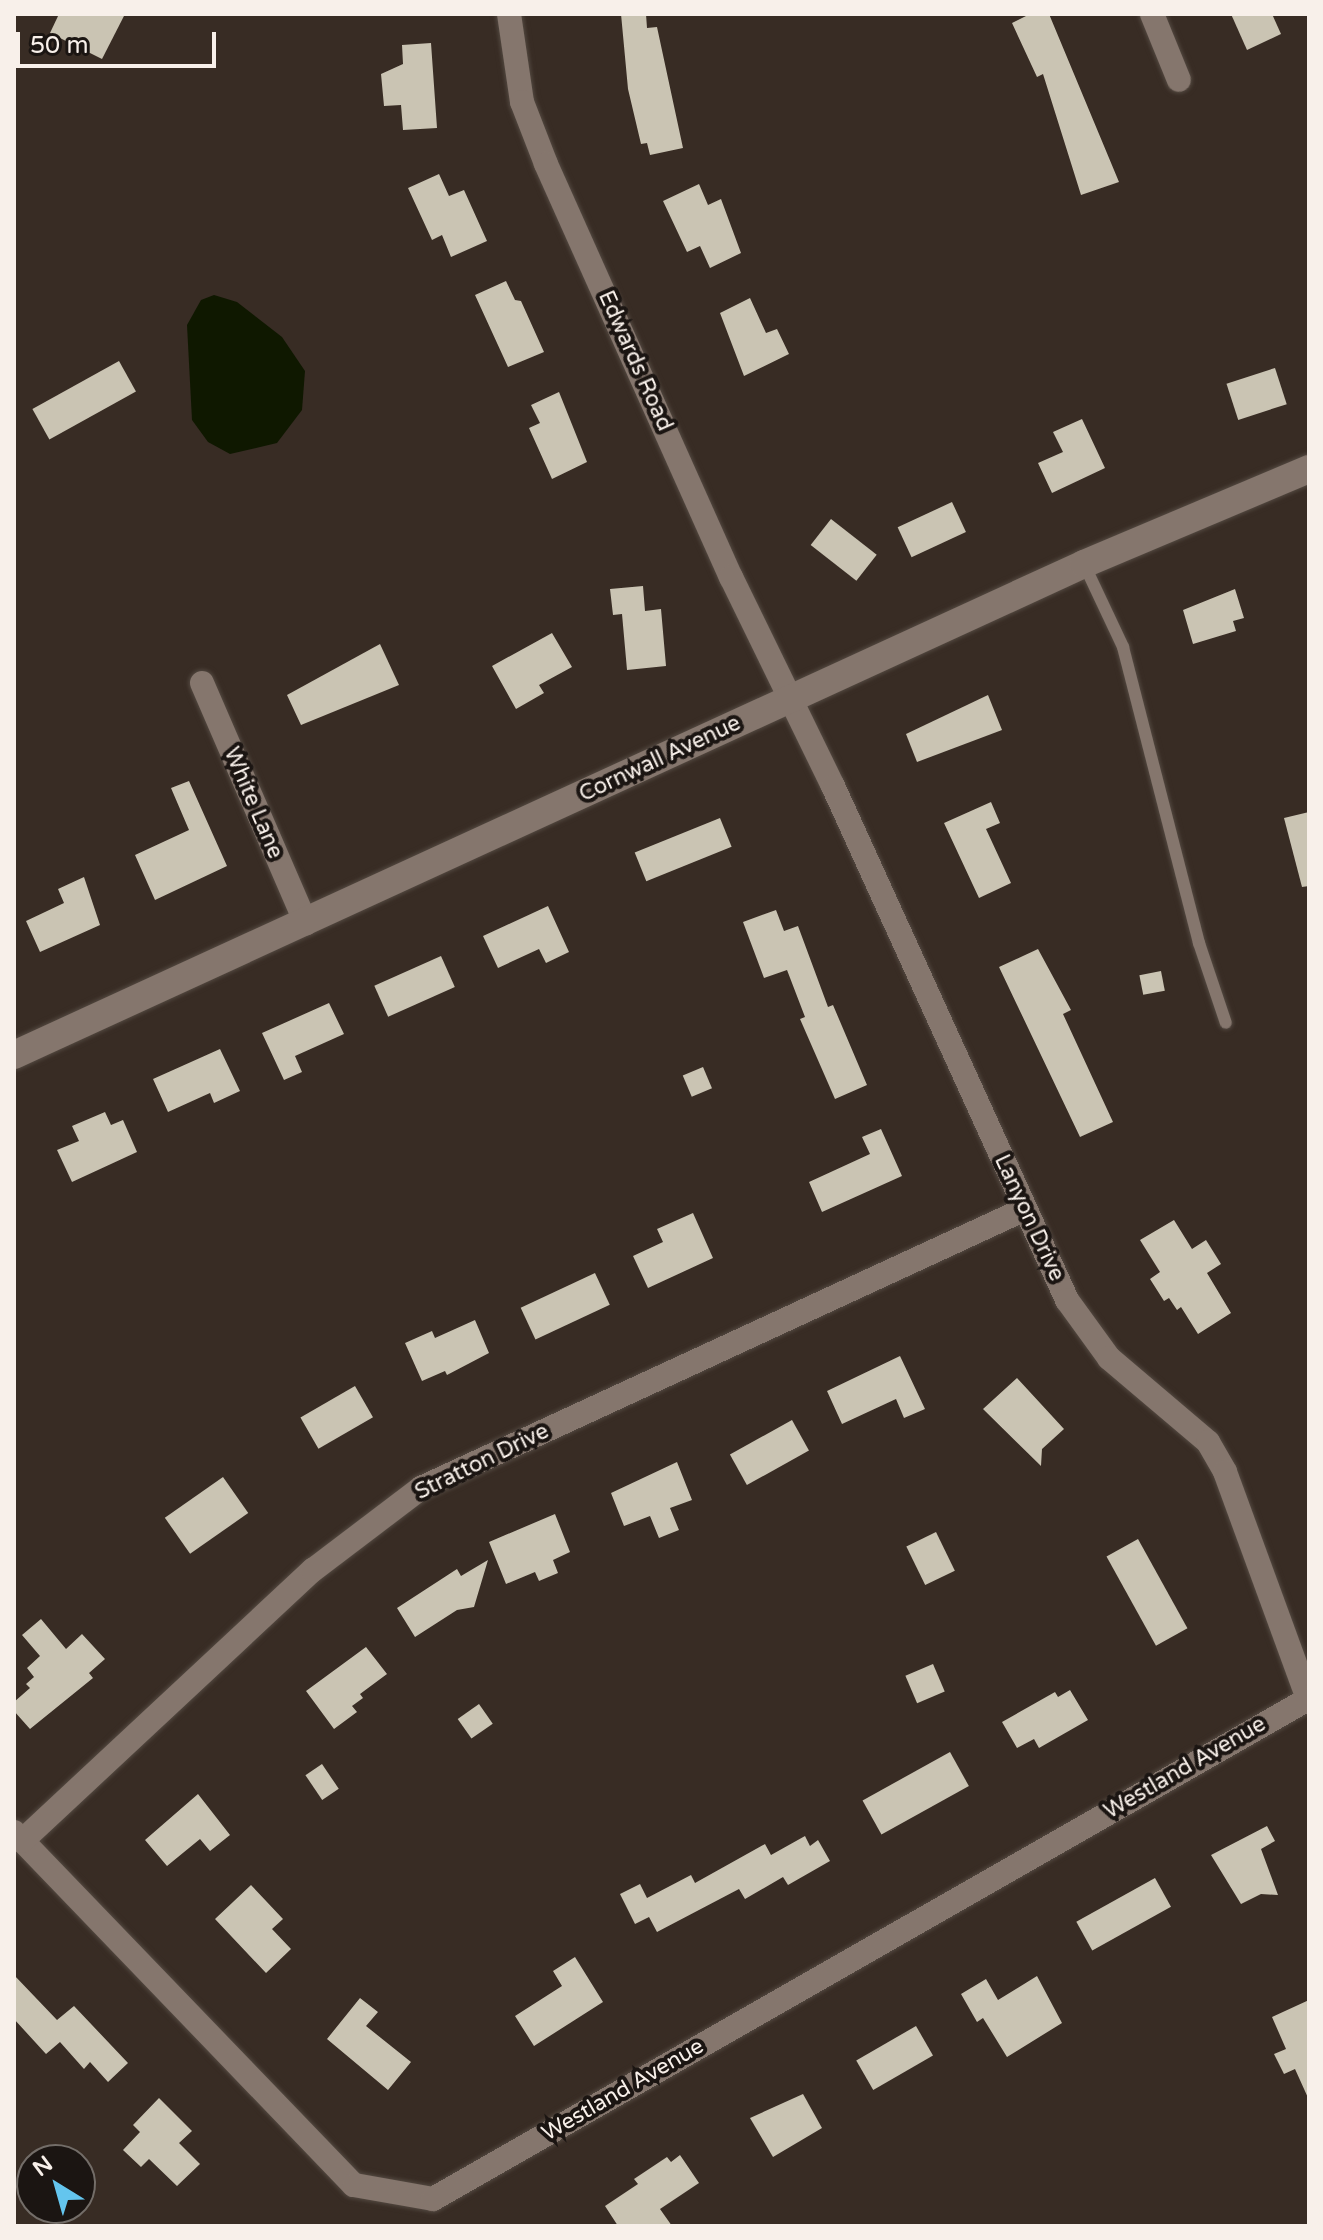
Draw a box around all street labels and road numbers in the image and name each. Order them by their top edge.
street label: Edwards Road [592,287,678,435]
street label: Cornwall Avenue [575,710,745,808]
street label: White Lane [218,743,288,863]
street label: Lanyon Drive [988,1151,1070,1285]
street label: Stratton Drive [411,1418,553,1506]
street label: Westland Avenue [1100,1711,1270,1825]
street label: Westland Avenue [538,2033,708,2147]

